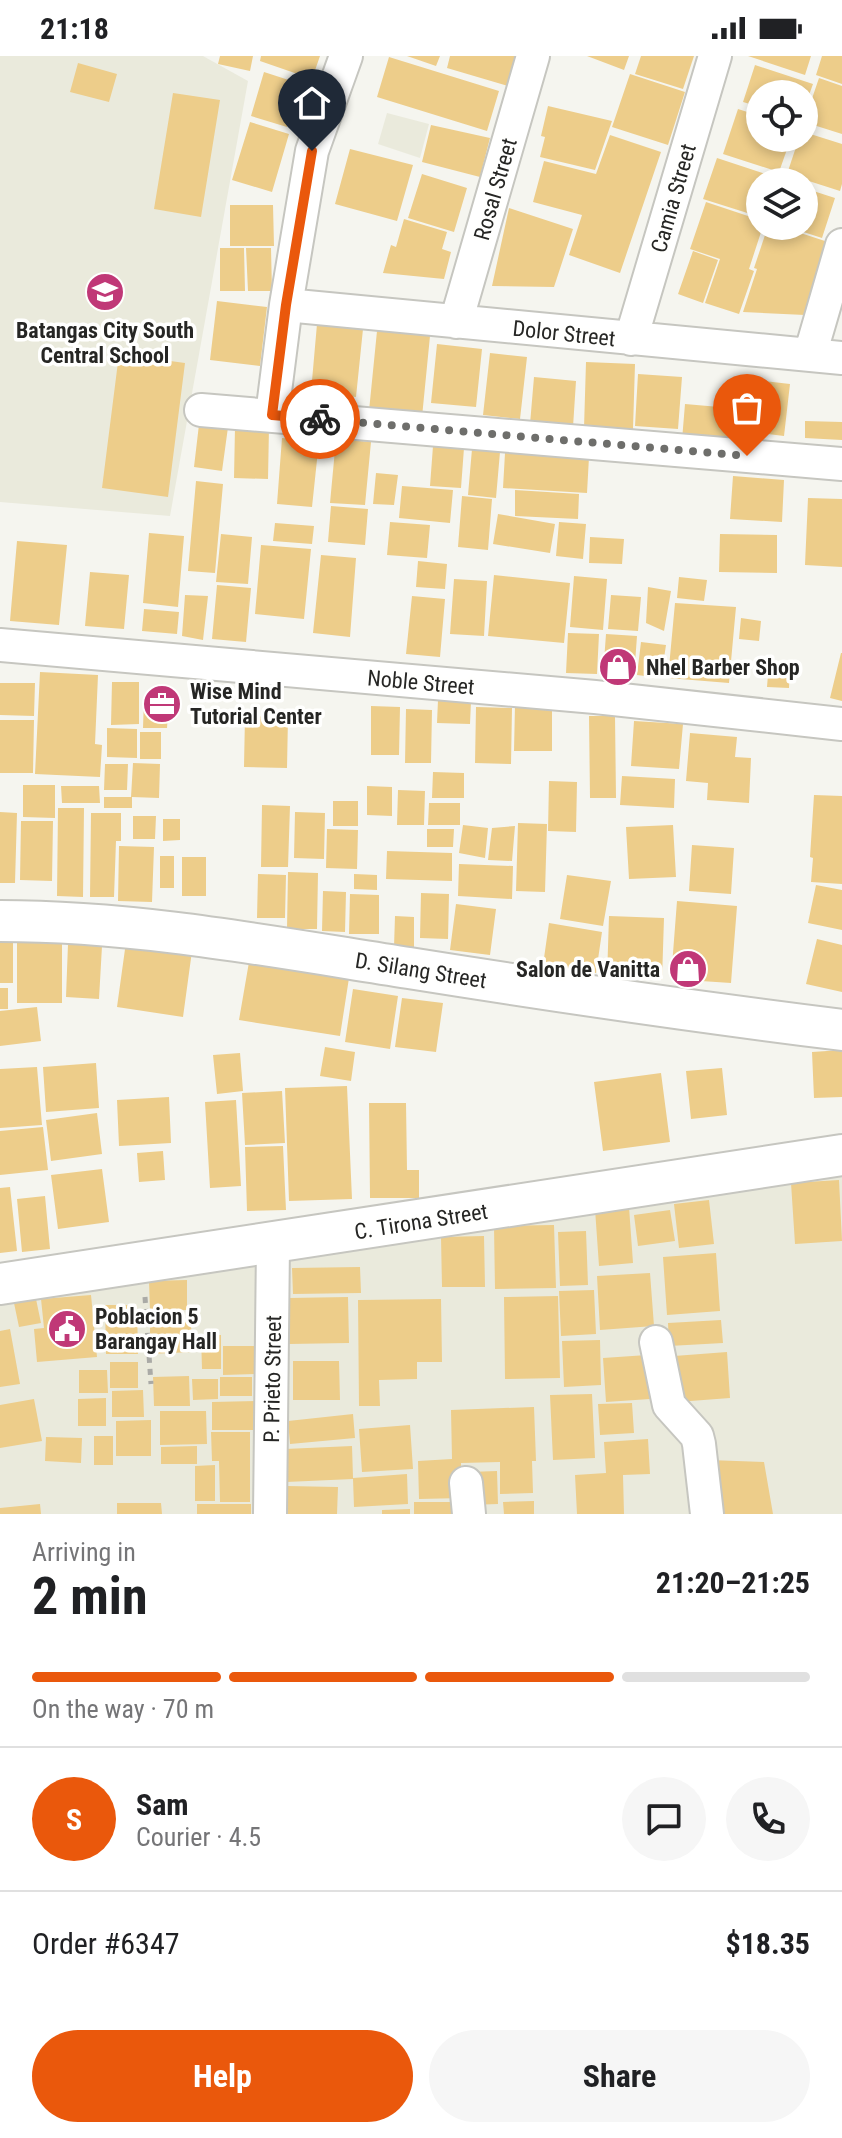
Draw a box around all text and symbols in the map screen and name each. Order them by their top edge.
text: 21:18 [40,11,109,46]
pin [278,69,346,151]
map controls [746,80,818,240]
button: locate [746,80,818,152]
icon: home [290,81,334,125]
street label: Rosal Street [469,135,522,243]
street label: Camia Street [646,141,701,255]
button: layers [746,168,818,240]
school or university icon: Batangas City South Central School [84,271,126,313]
street label: Dolor Street [511,316,616,351]
place label: Batangas City South Central School [16,318,194,368]
pin [713,374,781,456]
courier [280,379,360,459]
icon: bag [725,386,769,430]
icon: bike [298,397,342,441]
shop icon: Nhel Barber Shop [597,646,639,688]
place label: Nhel Barber Shop [646,655,800,680]
street label: Noble Street [366,665,476,700]
place label: Wise Mind Tutorial Center [190,679,322,729]
office icon: Wise Mind Tutorial Center [141,683,183,725]
street label: D. Silang Street [354,948,488,993]
shop icon: Salon de Vanitta [667,948,709,990]
place label: Salon de Vanitta [516,957,660,982]
street label: C. Tirona Street [353,1199,490,1244]
place label: Poblacion 5 Barangay Hall [95,1304,217,1354]
public building icon: Poblacion 5 Barangay Hall [46,1308,88,1350]
street label: P. Prieto Street [259,1315,286,1443]
text: Arriving in [32,1537,136,1567]
text: 21:20–21:25 [656,1565,810,1600]
text: 2 min [32,1566,148,1627]
text: On the way · 70 m [32,1694,214,1724]
button: chat [622,1777,706,1861]
button: phone [726,1777,810,1861]
text: Sam [136,1787,189,1822]
text: S [66,1802,82,1837]
text: Courier · 4.5 [136,1822,261,1852]
text: Order #6347 [32,1926,180,1961]
text: $18.35 [725,1926,810,1961]
button: Help [32,2030,413,2122]
button: Share [429,2030,810,2122]

